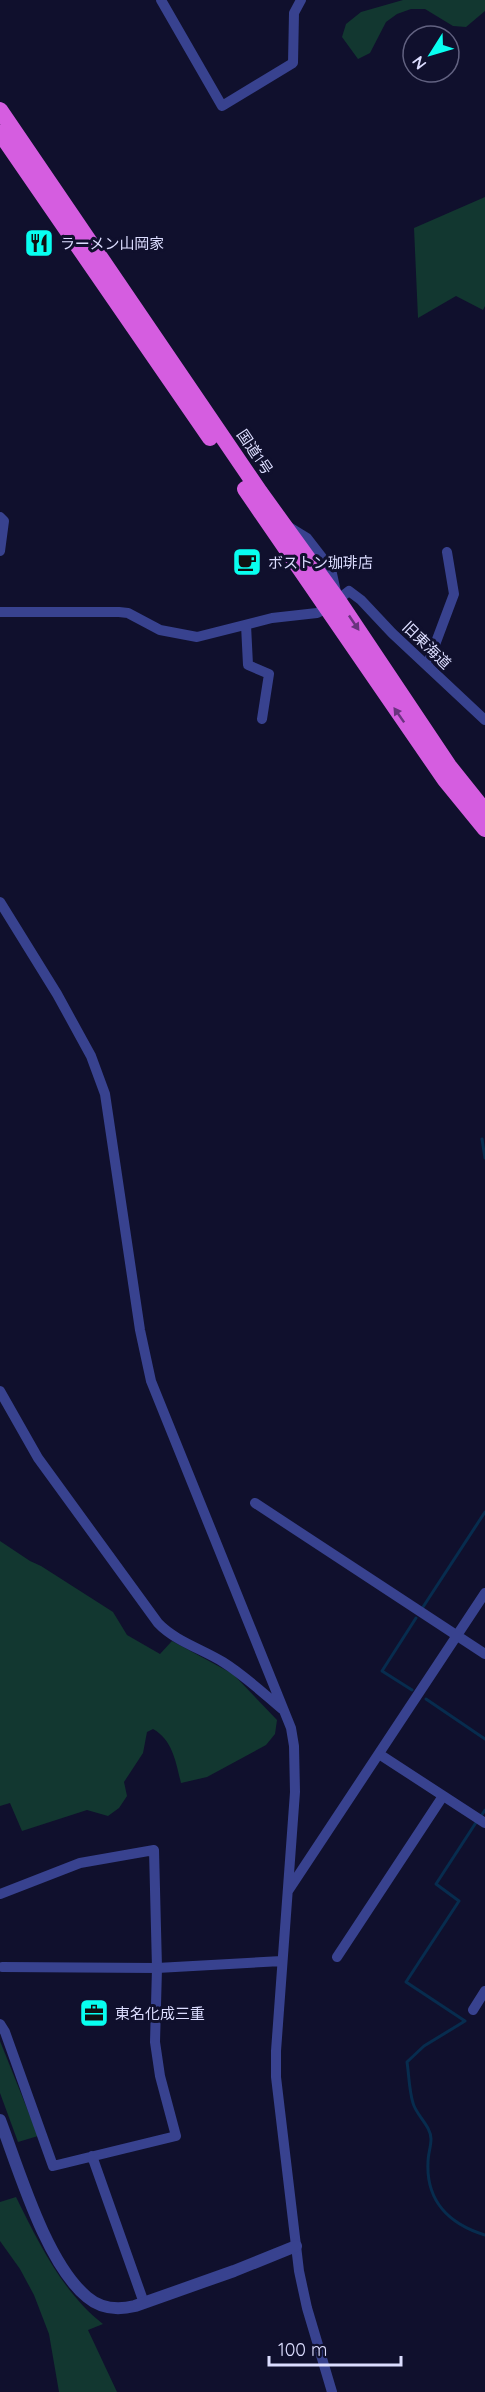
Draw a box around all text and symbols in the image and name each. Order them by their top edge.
north arrow [401,24,461,84]
text: N [407,52,431,74]
restaurant icon: ラーメン山岡家 [23,227,55,259]
place label: ラーメン山岡家 [60,234,164,253]
street label: 国道1号 [233,426,277,478]
cafe icon: ボストン珈琲店 [231,546,263,578]
place label: ボストン珈琲店 [268,553,373,572]
one-way arrow [348,615,359,631]
street label: 旧東海道 [399,617,455,673]
one-way arrow [394,707,405,723]
office icon: 東名化成三重 [78,1997,110,2029]
place label: 東名化成三重 [115,2004,205,2023]
scale bar [269,2329,401,2367]
text: 100 m [278,2338,327,2361]

